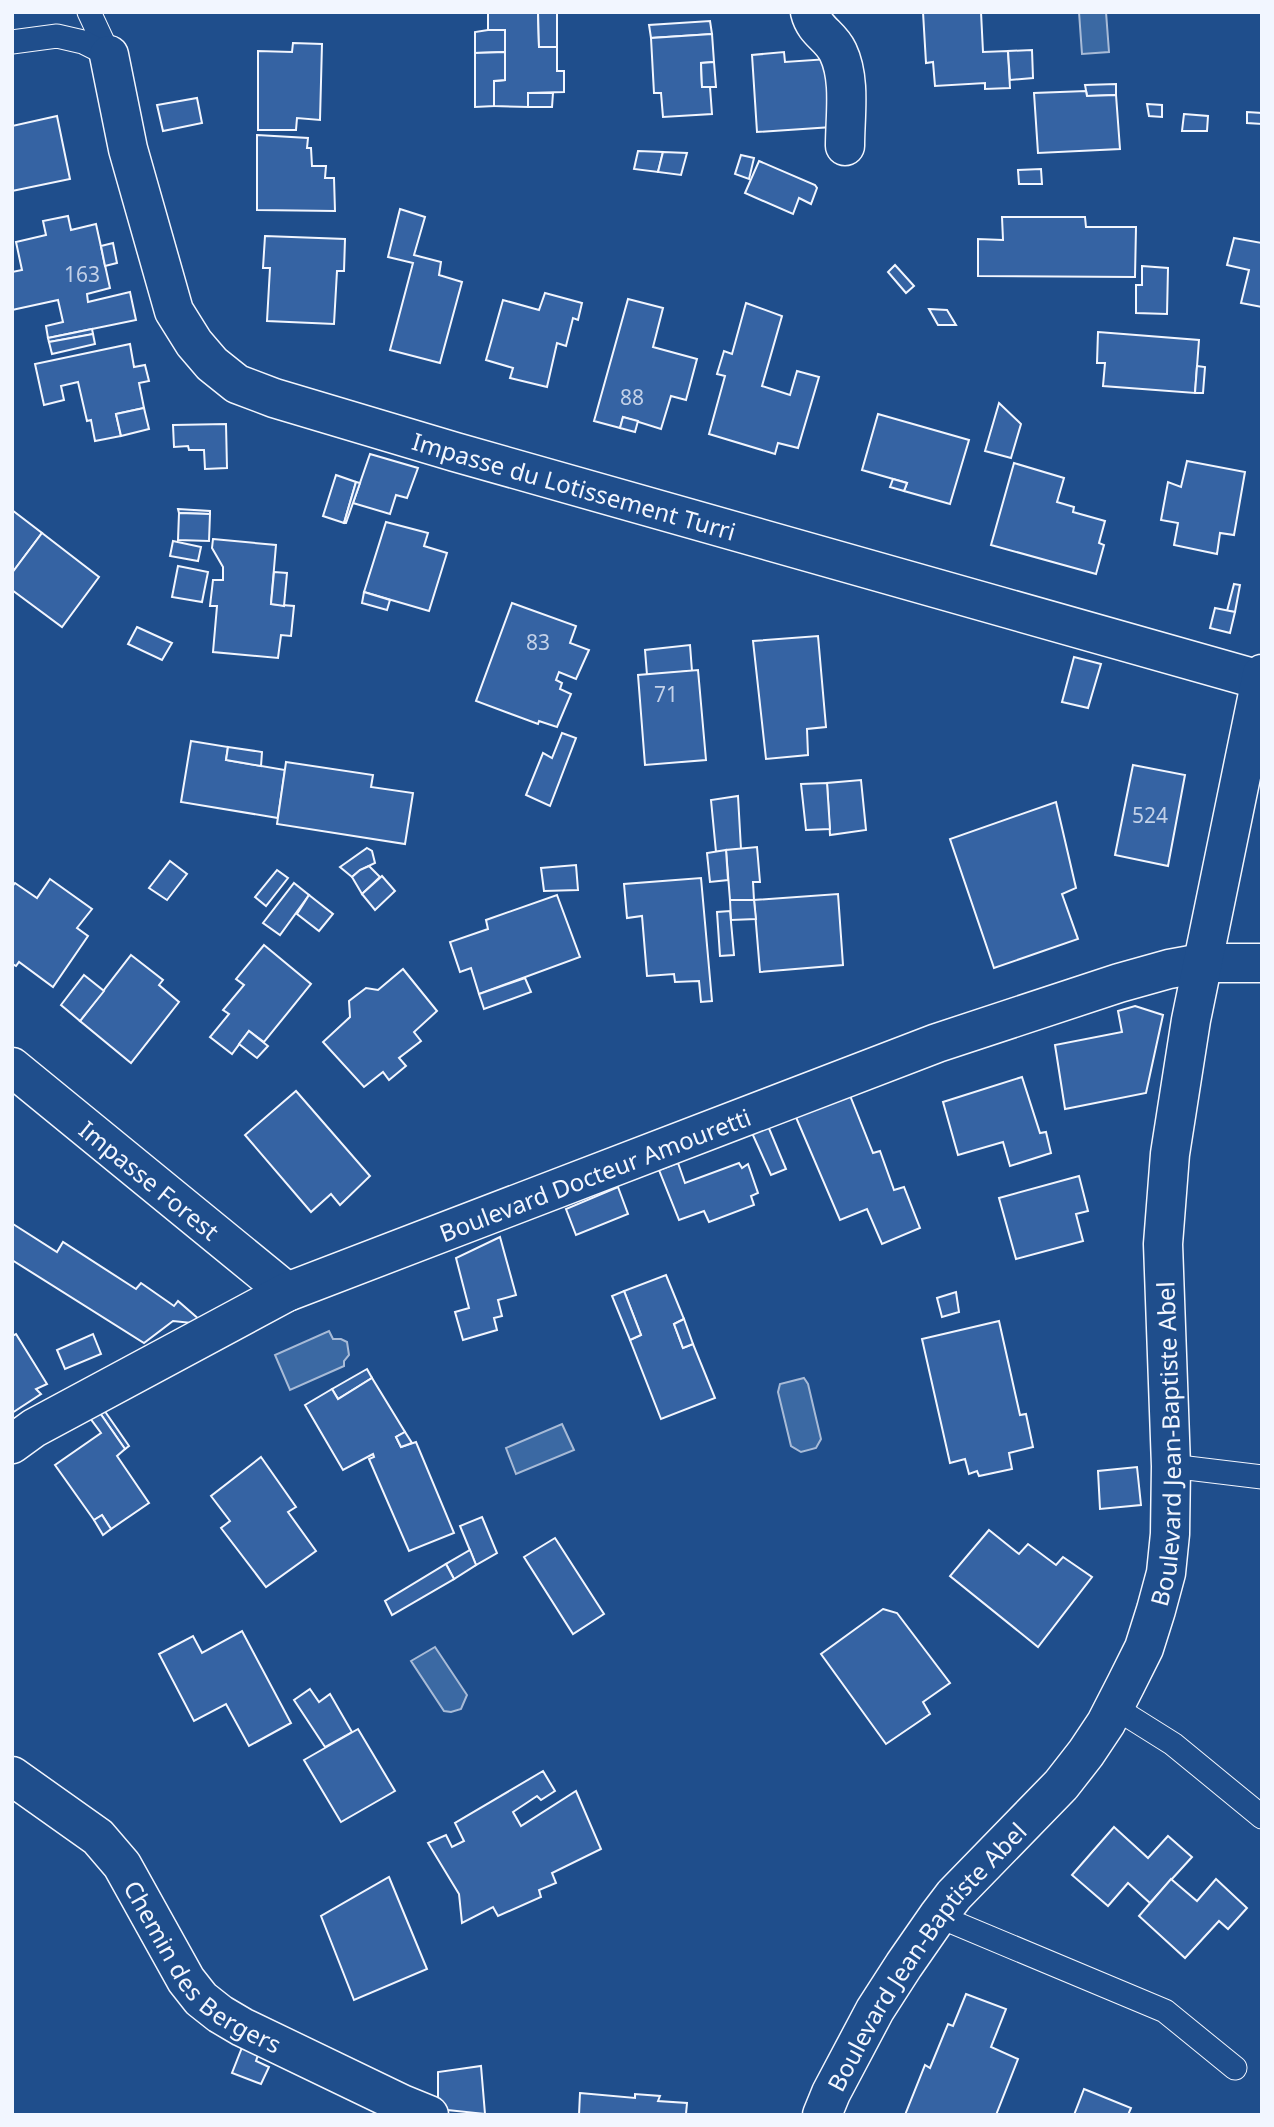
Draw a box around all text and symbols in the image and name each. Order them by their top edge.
house number: 163 [64,260,100,288]
house number: 88 [620,383,644,411]
street label: Impasse du Lotissement Turri [409,424,740,547]
house number: 83 [526,628,550,656]
house number: 71 [654,680,678,708]
house number: 524 [1132,801,1168,829]
street label: Boulevard Docteur Amouretti [434,1100,755,1249]
street label: Impasse Forest [73,1113,227,1247]
street label: Boulevard Jean-Baptiste Abel [1141,1281,1187,1609]
street label: Boulevard Jean-Baptiste Abel [819,1815,1033,2097]
street label: Chemin des Bergers [117,1874,287,2060]

